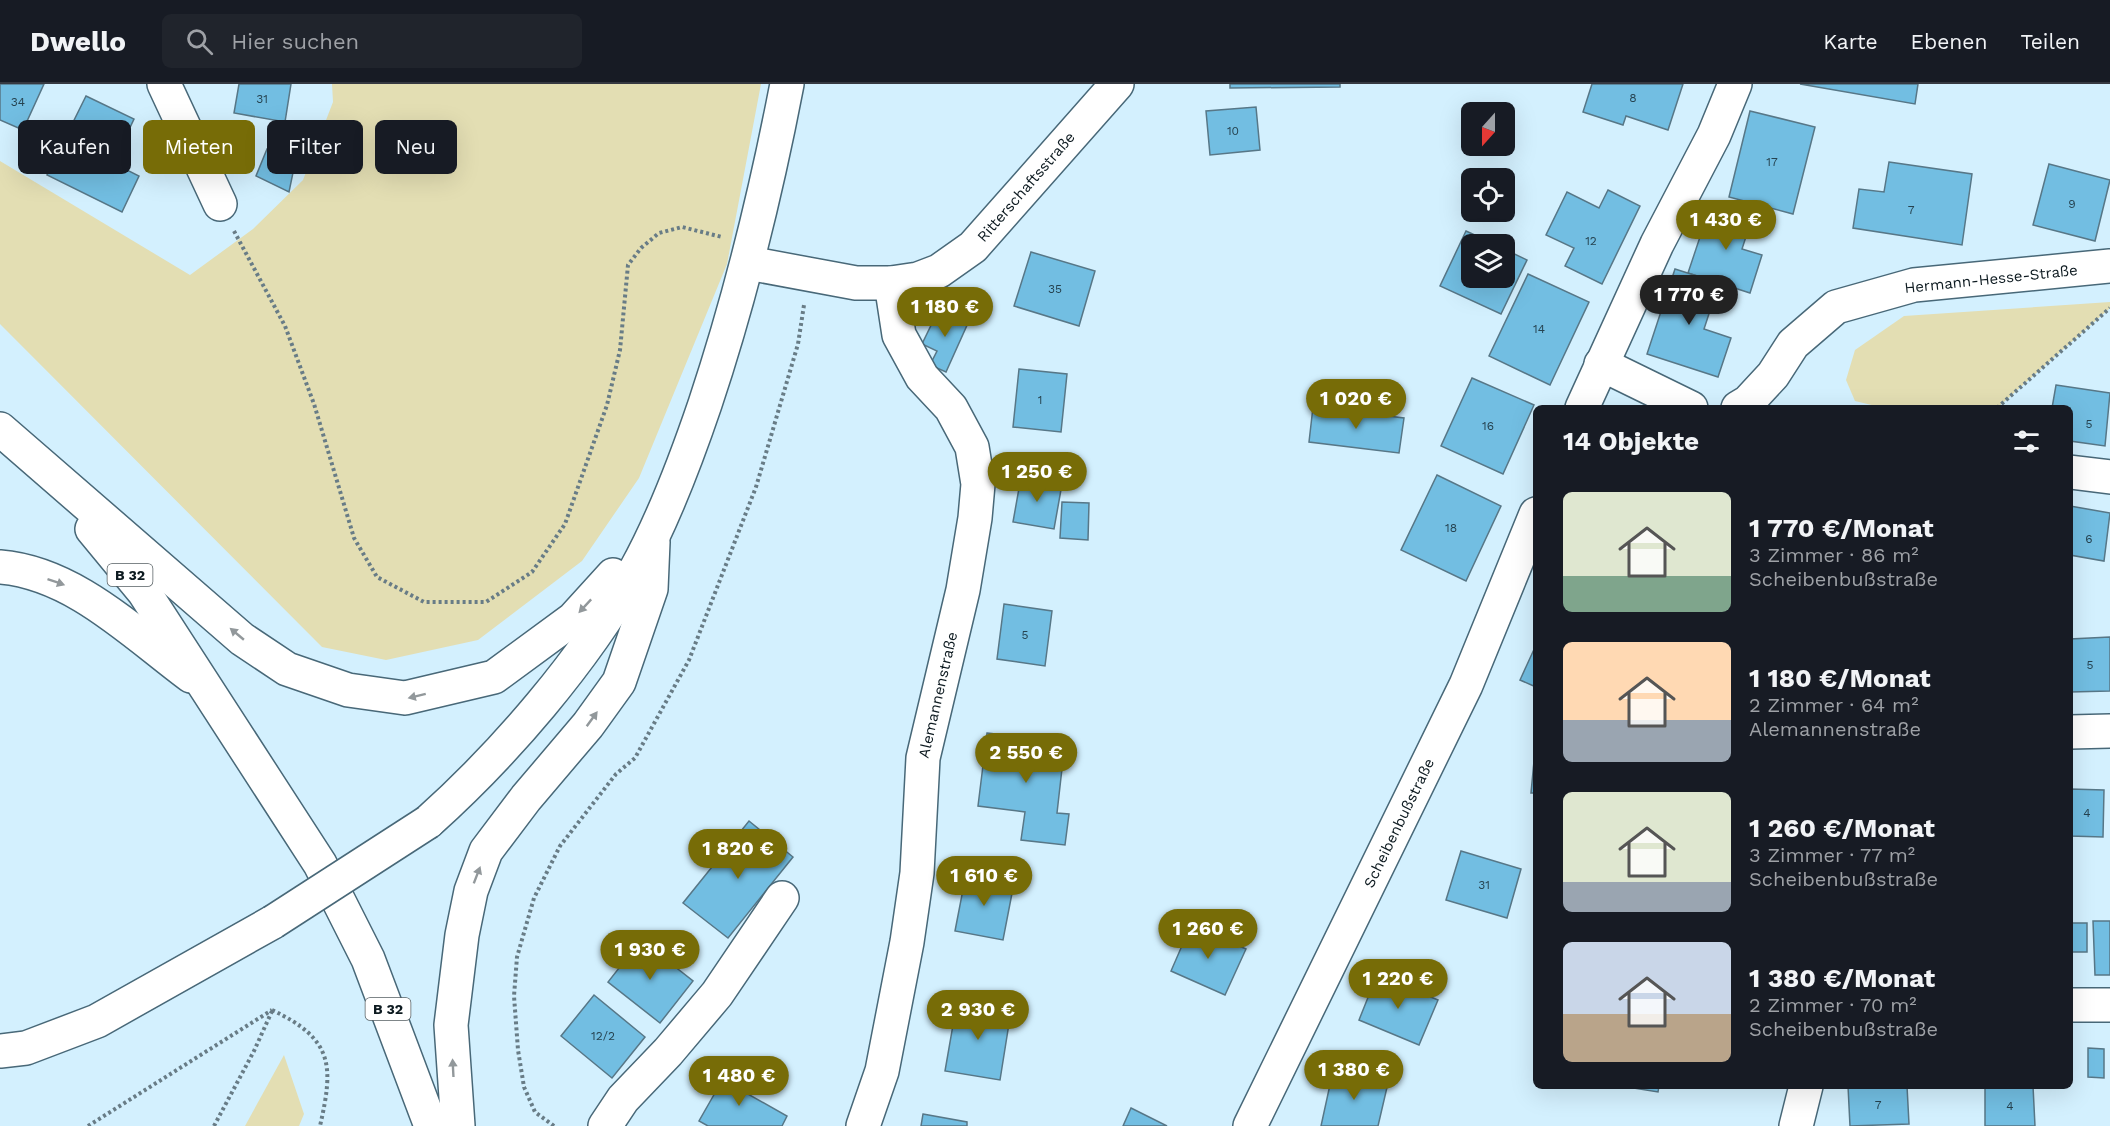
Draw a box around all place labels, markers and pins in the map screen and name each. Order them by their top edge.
pin: 1 430 € [1671,200,1781,251]
pin: 1 770 € [1634,275,1744,326]
pin: 1 180 € [890,287,1000,338]
pin: 1 020 € [1301,379,1411,430]
pin: 1 250 € [982,452,1092,503]
pin: 2 550 € [971,733,1081,784]
pin: 1 820 € [683,829,793,880]
pin: 1 610 € [929,856,1039,907]
pin: 1 260 € [1153,909,1263,960]
pin: 1 930 € [595,930,705,981]
pin: 1 220 € [1343,959,1453,1010]
pin: 2 930 € [923,990,1033,1041]
pin: 1 380 € [1299,1050,1409,1101]
pin: 1 480 € [684,1056,794,1107]

